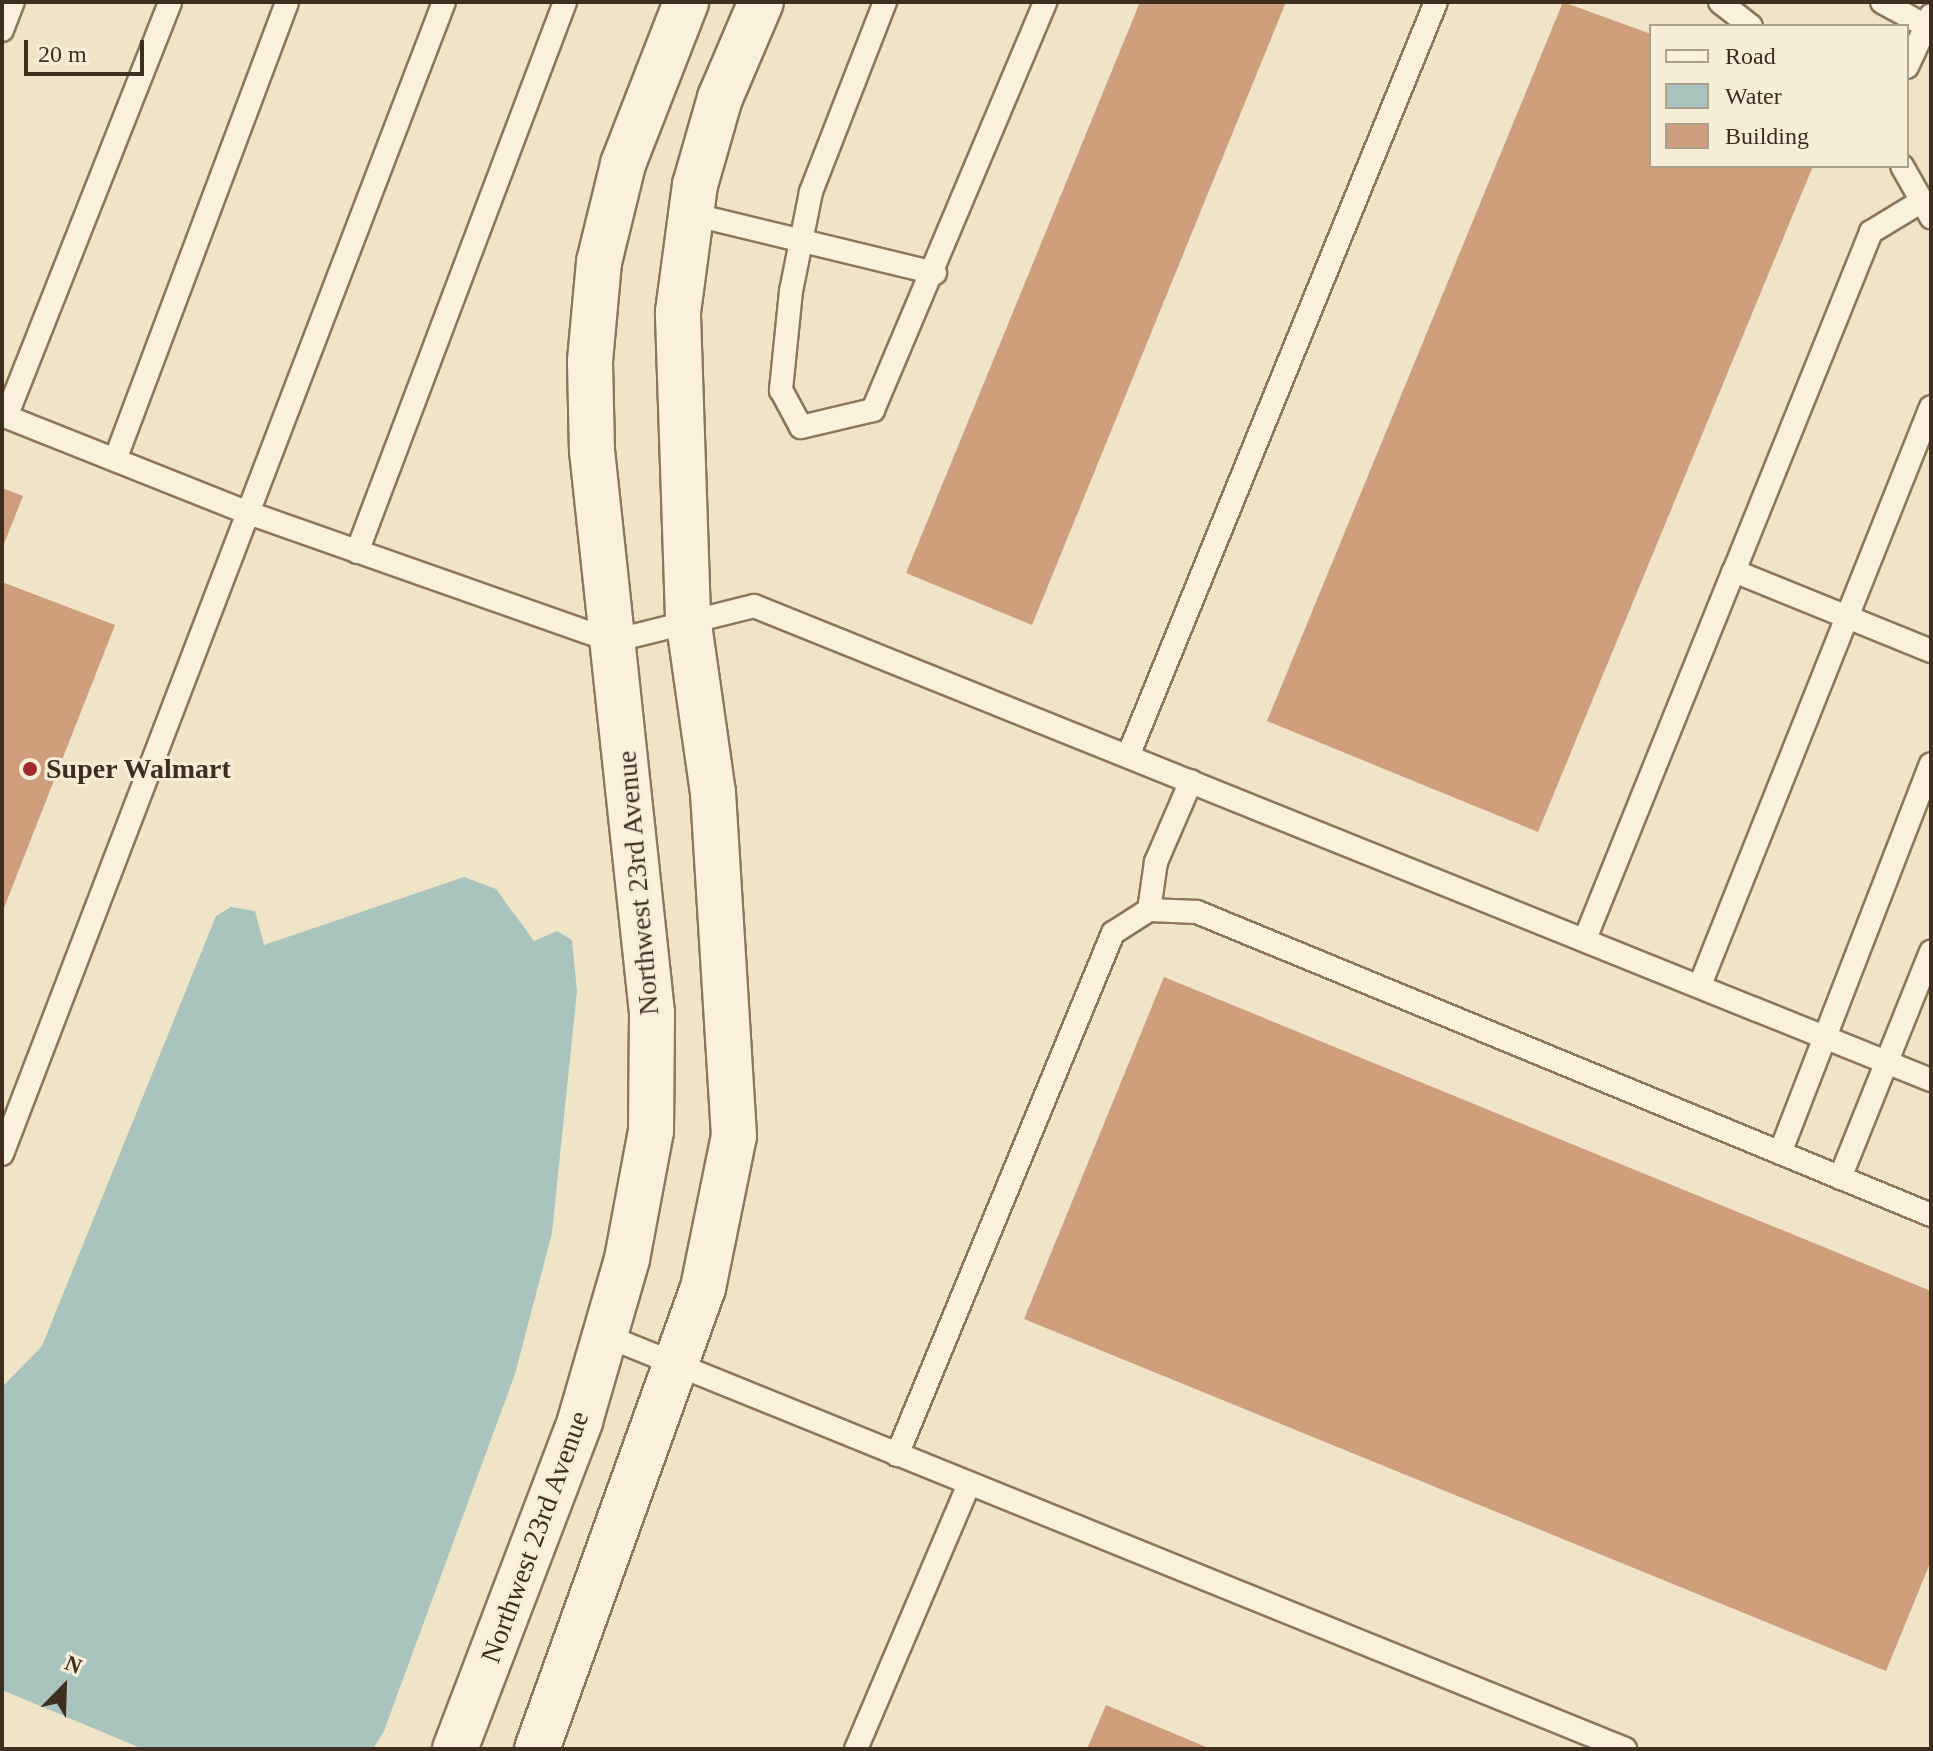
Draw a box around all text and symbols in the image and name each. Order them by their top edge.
scale bar [28,24,148,74]
legend [1649,24,1909,168]
text: 20 m [38,41,87,67]
text: Road [1725,43,1776,69]
text: Water [1725,83,1782,109]
text: Building [1725,123,1809,149]
street label: Northwest 23rd Avenue [610,749,666,1017]
place label: Super Walmart [46,752,232,786]
marker: Super Walmart [21,760,39,778]
street label: Northwest 23rd Avenue [474,1406,596,1668]
north arrow [24,1647,104,1727]
text: N [61,1650,86,1679]

